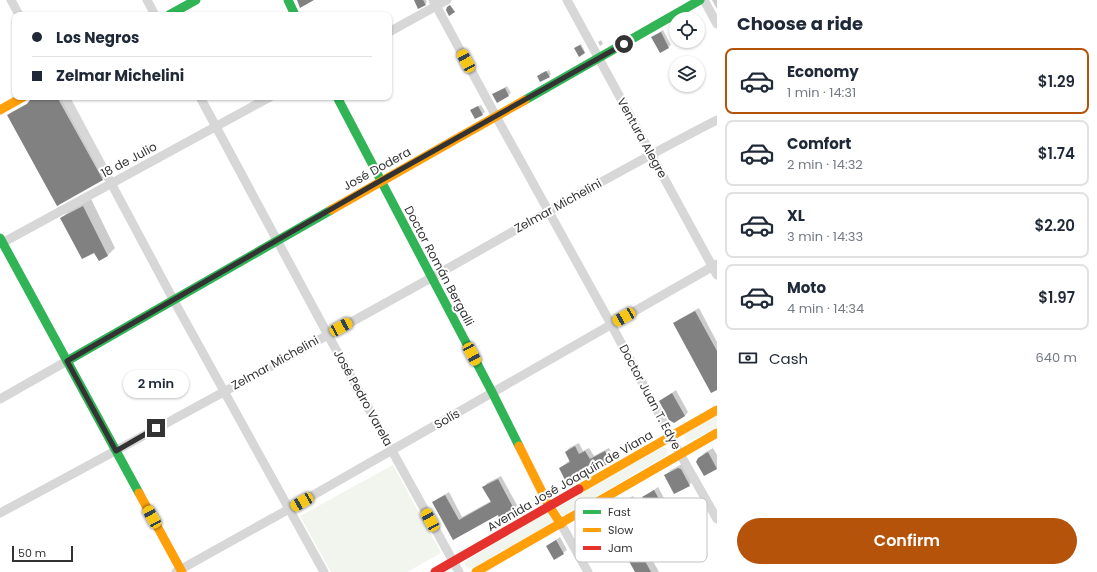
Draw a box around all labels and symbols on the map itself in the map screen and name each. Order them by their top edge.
route start [615,35,633,53]
car [455,48,477,74]
street label: Ventura Alegre [613,94,672,181]
street label: 18 de Julio [98,138,160,181]
street label: José Dodera [340,143,414,194]
street label: Zelmar Michelini [511,175,604,237]
street label: Doctor Román Bergalli [401,203,478,329]
car [611,306,637,328]
car [328,316,354,338]
street label: Zelmar Michelini [228,332,321,394]
car [461,341,483,367]
street label: Doctor Juan T. Edye [615,341,685,452]
street label: José Pedro Varela [330,346,397,449]
callout: 2 min [123,370,189,398]
street label: Solís [431,404,463,433]
route end [147,419,165,437]
street label: Avenida José Joaquín de Viana [484,426,656,535]
car [289,491,315,513]
legend [575,498,707,562]
car [141,504,163,530]
text: Fast [608,504,631,520]
car [419,507,441,533]
text: Slow [608,522,633,538]
text: Jam [608,540,633,556]
scale bar [12,544,73,563]

